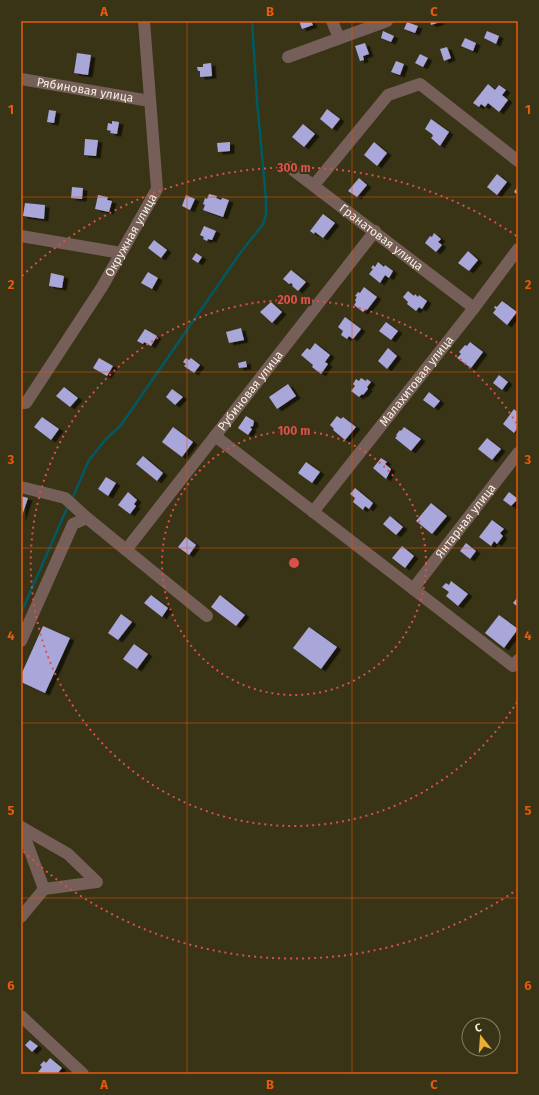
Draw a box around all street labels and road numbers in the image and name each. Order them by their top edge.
street label: Рябиновая улица [36,75,134,105]
street label: Окружная улица [102,191,160,279]
street label: Гранатовая улица [337,201,426,274]
street label: Малахитовая улица [377,333,456,429]
street label: Рубиновая улица [215,348,286,434]
street label: Янтарная улица [433,481,499,561]

